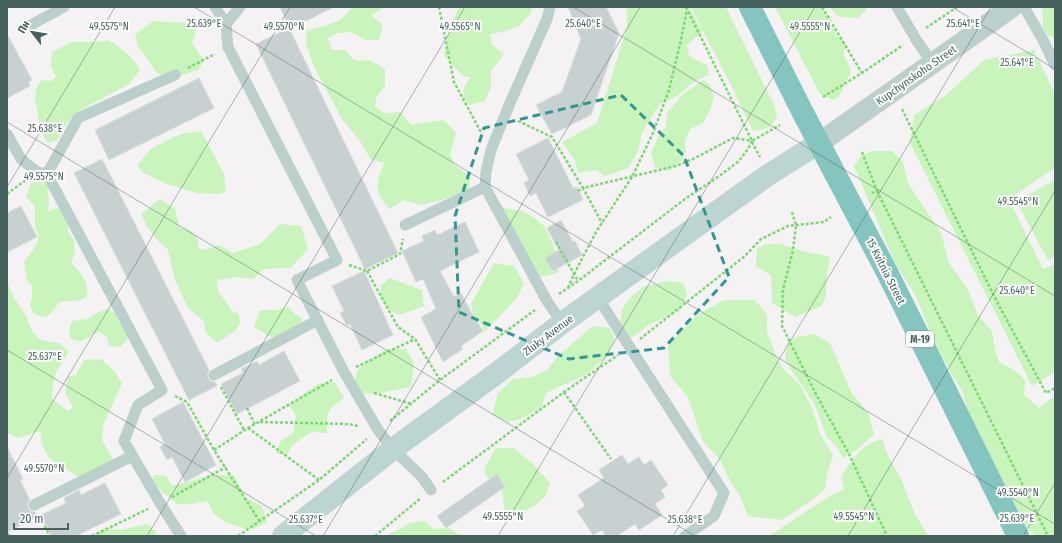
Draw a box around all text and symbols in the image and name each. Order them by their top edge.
north arrow [12,12,52,52]
text: Пн [15,18,33,36]
text: 25.639°E [187,18,222,30]
text: 25.640°E [565,18,601,30]
text: 25.641°E [946,18,980,30]
text: 49.5575°N [89,21,129,33]
text: 49.5570°N [264,21,304,33]
text: 49.5565°N [439,21,481,33]
text: 49.5555°N [790,21,830,33]
street label: Kupchynskoho Street [874,43,959,108]
text: 25.641°E [1000,57,1034,69]
text: 25.638°E [28,123,63,135]
text: 49.5575°N [24,171,64,183]
text: 49.5545°N [998,196,1038,208]
street label: 15 Kvitnia Street [863,236,908,307]
text: 25.640°E [999,285,1035,297]
street label: Zluky Avenue [521,312,576,358]
road number: М-19 [906,331,934,347]
text: 25.637°E [28,351,62,363]
text: 49.5570°N [24,463,64,475]
text: 49.5540°N [997,487,1039,499]
scale bar [14,505,68,531]
text: 49.5555°N [483,511,523,523]
text: 49.5545°N [834,511,874,523]
text: 20 m [20,512,44,526]
text: 25.639°E [1000,513,1035,525]
text: 25.637°E [289,514,323,526]
text: 25.638°E [668,514,703,526]

